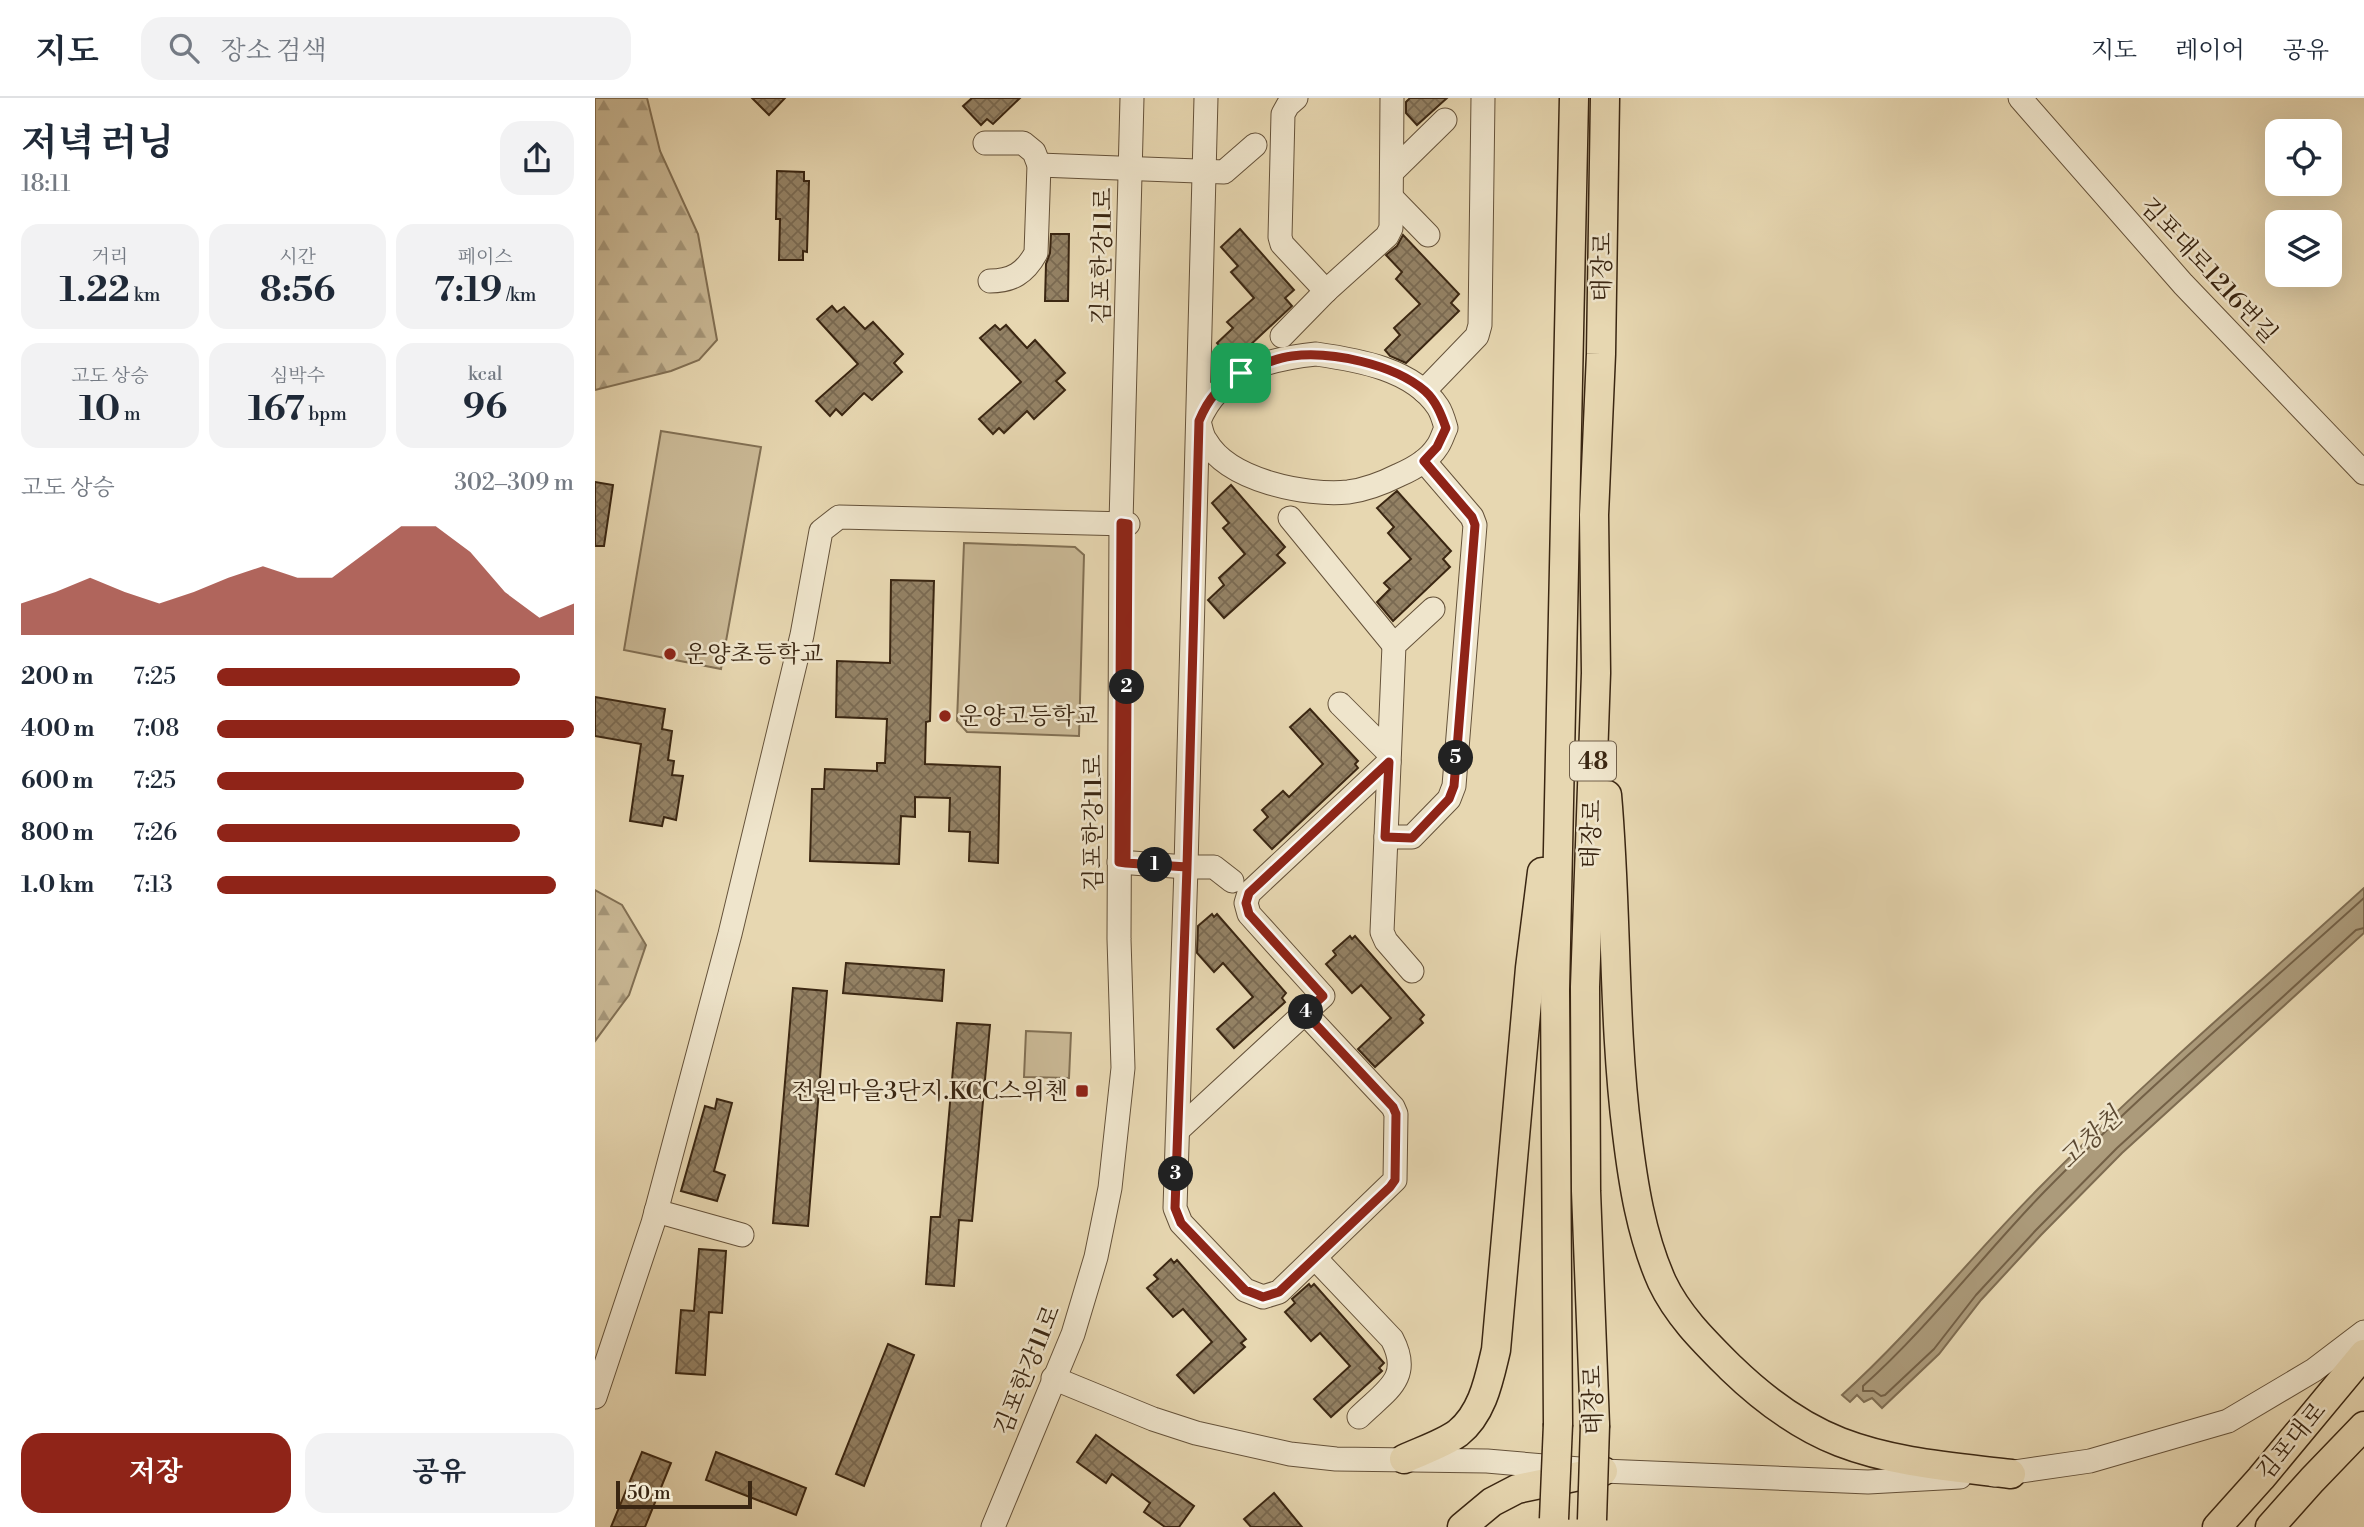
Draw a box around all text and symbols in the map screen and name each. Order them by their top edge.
search box [141,17,631,80]
icon: search [165,29,203,67]
text: 지도 [35,32,99,73]
text: 장소 검색 [221,35,327,67]
text: 지도 [2091,36,2137,66]
text: 레이어 [2175,36,2245,66]
text: 공유 [2283,36,2329,66]
map controls [2265,119,2342,287]
button: locate [2265,119,2342,196]
text: 저녁 러닝 [21,120,174,167]
button: share [500,121,574,195]
text: 18:11 [21,170,70,198]
street label: 김포한강11로 [1087,187,1119,325]
street label: 김포대로1216번길 [2133,192,2283,350]
button: layers [2265,210,2342,287]
street label: 태장로 [1587,232,1619,302]
text: 거리 [91,245,128,269]
text: 시간 [279,245,316,269]
text: 페이스 [458,245,513,269]
text: 1.22 [59,269,130,312]
text: 8:56 [260,269,335,312]
text: 7:19 [434,269,502,312]
text: km [130,283,160,307]
text: /km [502,283,536,307]
pin [1211,343,1271,403]
icon: arrive [1222,354,1260,392]
text: kcal [468,362,502,386]
text: 고도 상승 [71,364,149,388]
text: 심박수 [270,364,325,388]
text: 96 [463,386,507,429]
text: 10 [79,388,120,431]
text: 167 [248,388,305,431]
text: m [120,402,141,426]
text: bpm [305,402,347,426]
text: 302–309 m [454,469,574,497]
text: 고도 상승 [21,474,115,502]
place label: 운양초등학교 [684,640,823,670]
marker: 운양초등학교 [662,646,678,662]
text: 200 m [21,663,93,691]
text: 7:25 [133,663,176,691]
pin: 2 [1109,670,1145,704]
text: 2 [1121,674,1132,698]
place label: 운양고등학교 [959,702,1098,732]
marker: 운양고등학교 [937,708,953,724]
text: 400 m [21,715,94,743]
text: 7:08 [133,715,179,743]
pin: 5 [1439,740,1473,776]
road number: 48 [1570,741,1616,780]
text: 5 [1450,745,1461,769]
street label: 김포한강11로 [1079,754,1109,892]
text: 600 m [21,767,94,795]
text: 7:25 [133,767,176,795]
street label: 태장로 [1576,799,1608,869]
text: 800 m [21,819,94,847]
text: 7:26 [133,819,177,847]
pin: 1 [1137,848,1173,882]
text: 1 [1150,852,1159,876]
text: 1.0 km [21,871,94,899]
text: 7:13 [133,871,173,899]
pin: 4 [1289,995,1323,1030]
text: 4 [1299,999,1312,1023]
place label: 전원마을3단지.KCC스위첸 [791,1077,1068,1107]
marker: 전원마을3단지.KCC스위첸 [1074,1083,1090,1099]
water label: 고창천 [2052,1100,2131,1176]
pin: 3 [1159,1156,1193,1192]
text: 3 [1170,1161,1181,1185]
street label: 김포한강11로 [988,1301,1068,1440]
street label: 태장로 [1578,1365,1610,1435]
street label: 김포대로 [2250,1396,2333,1487]
button: 저장 [21,1433,291,1513]
button: 공유 [305,1433,574,1513]
scale bar [616,1478,753,1510]
text: 50 m [627,1481,671,1505]

